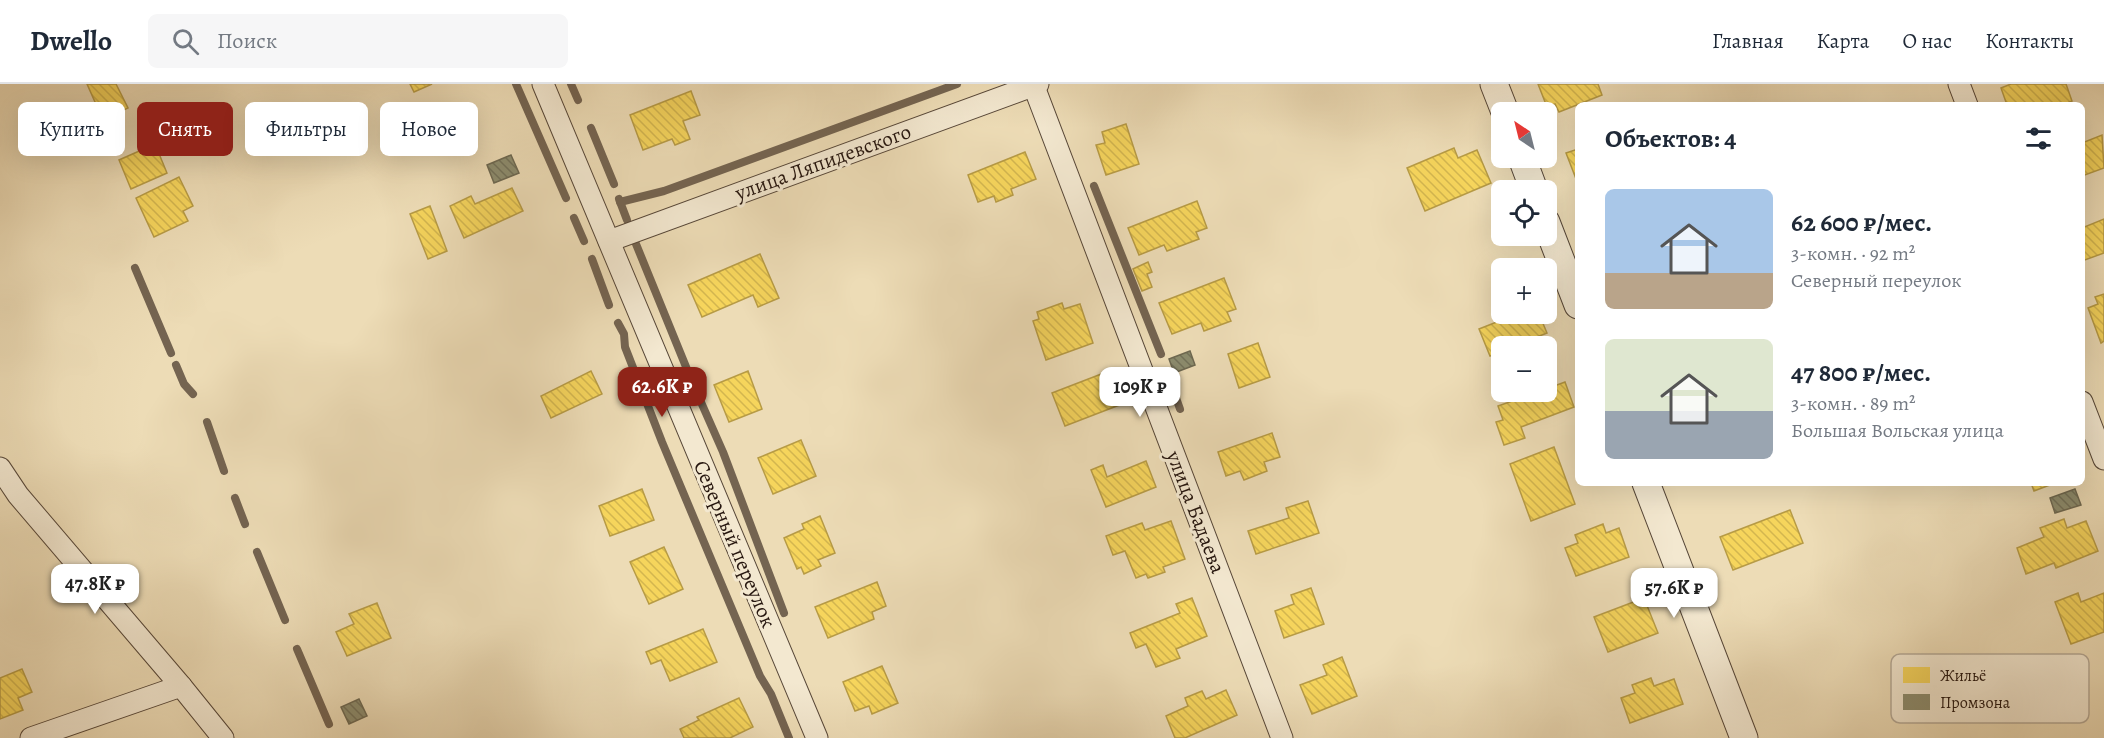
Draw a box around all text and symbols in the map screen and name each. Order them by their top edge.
search box [148,14,568,68]
text: Dwello [30,22,112,60]
icon: search [169,25,202,58]
text: Поиск [217,26,277,56]
text: Главная [1712,27,1784,55]
text: Карта [1817,27,1869,55]
text: О нас [1902,27,1952,55]
text: Контакты [1985,27,2074,55]
chip: Купить [18,102,125,156]
chip: Снять [137,102,233,156]
chip: Фильтры [245,102,368,156]
chip: Новое [380,102,478,156]
north arrow [1491,102,1557,168]
map controls [1491,102,1557,402]
street label: улица Ляпидевского [730,117,915,207]
text: Объектов: 4 [1605,121,1737,156]
icon: filters [2022,122,2055,155]
button: locate [1491,180,1557,246]
text: 62 600 ₽/мес. [1791,205,1932,240]
icon: home [1653,213,1725,285]
text: 3-комн. · 92 m² [1791,240,1915,267]
button: + [1491,258,1557,324]
text: Северный переулок [1791,267,1962,294]
button: − [1491,336,1557,402]
text: 47 800 ₽/мес. [1791,355,1931,390]
icon: home [1653,363,1725,435]
pin: 62.6K ₽ [607,367,717,418]
pin: 109K ₽ [1091,367,1189,418]
text: 62.6K ₽ [632,373,692,400]
text: 109K ₽ [1113,373,1167,400]
text: 3-комн. · 89 m² [1791,390,1916,417]
text: Большая Вольская улица [1791,417,2004,444]
street label: улица Бадаева [1159,446,1232,578]
street label: Северный переулок [687,456,783,632]
pin: 47.8K ₽ [40,564,150,615]
pin: 57.6K ₽ [1619,568,1729,619]
text: 47.8K ₽ [65,570,125,597]
text: 57.6K ₽ [1645,574,1703,601]
legend [1891,654,2089,723]
text: Жильё [1940,665,1986,687]
text: Промзона [1940,692,2011,714]

